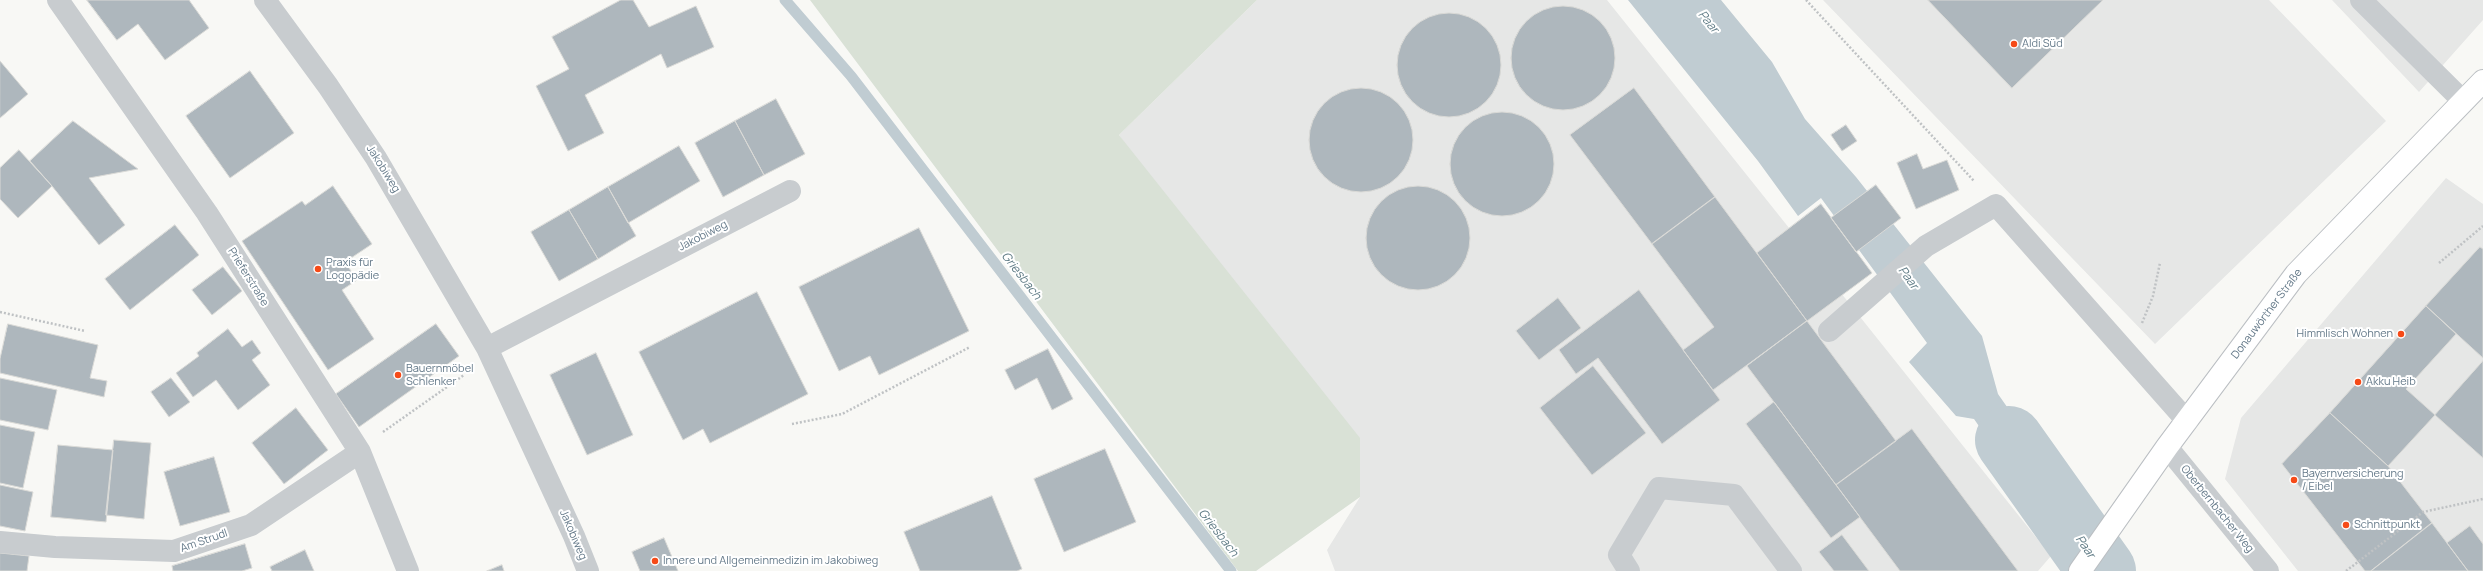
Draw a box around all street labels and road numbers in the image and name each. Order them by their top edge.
street label: Jakobiweg [363,143,403,195]
street label: Jakobiweg [676,218,730,254]
street label: Prieferstraße [225,245,271,309]
street label: Donauwörther Straße [2229,266,2305,362]
street label: Oberbernbacher Weg [2178,463,2256,555]
street label: Jakobiweg [557,508,589,562]
street label: Am Strudl [179,527,229,555]

